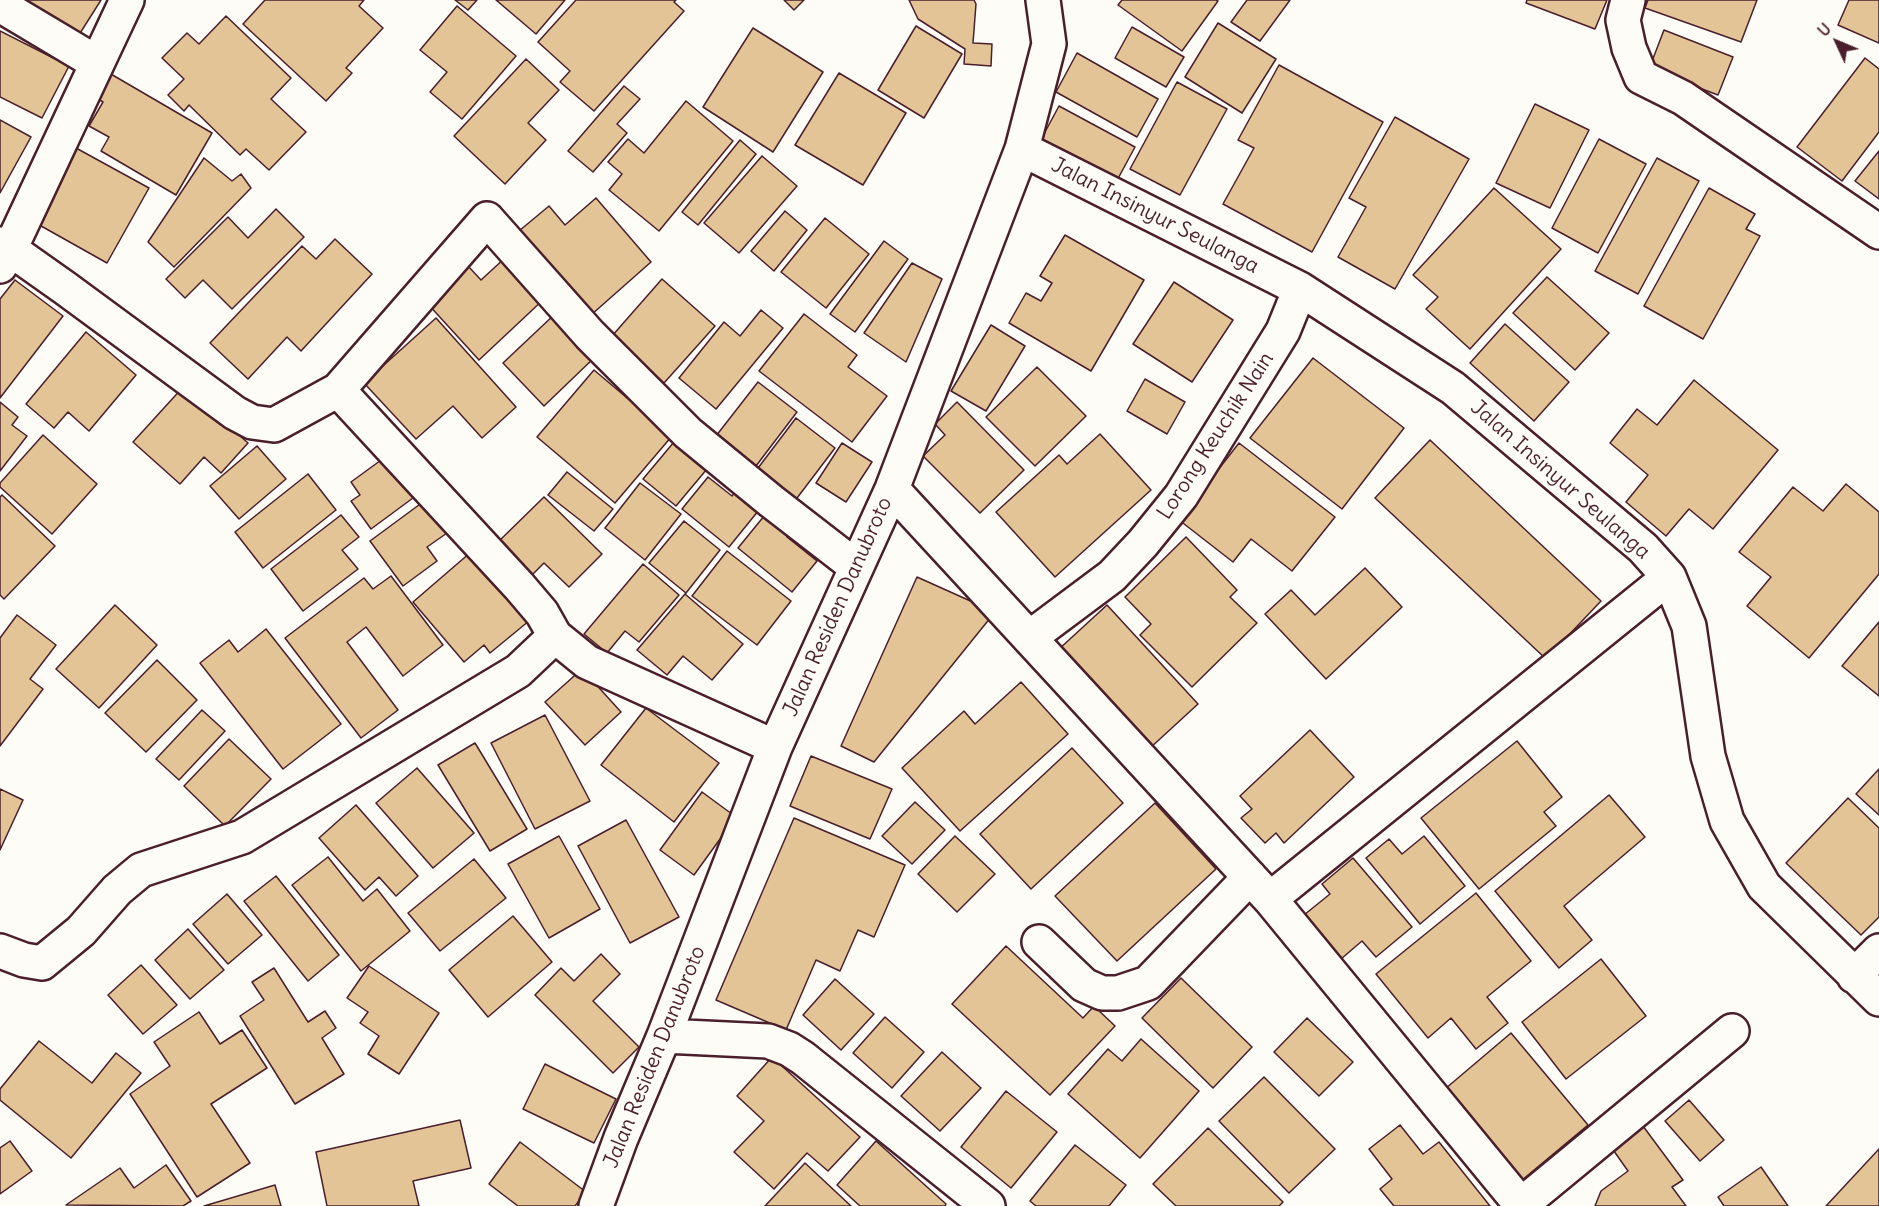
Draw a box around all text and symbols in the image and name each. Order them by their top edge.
north arrow [1807,12,1867,72]
text: U [1813,19,1835,40]
street label: Jalan Insinyur Seulanga [1047,153,1263,279]
street label: Lorong Keuchik Nain [1153,348,1279,524]
street label: Jalan Insinyur Seulanga [1465,395,1655,565]
street label: Jalan Residen Danubroto [778,493,898,721]
street label: Jalan Residen Danubroto [599,942,711,1172]

